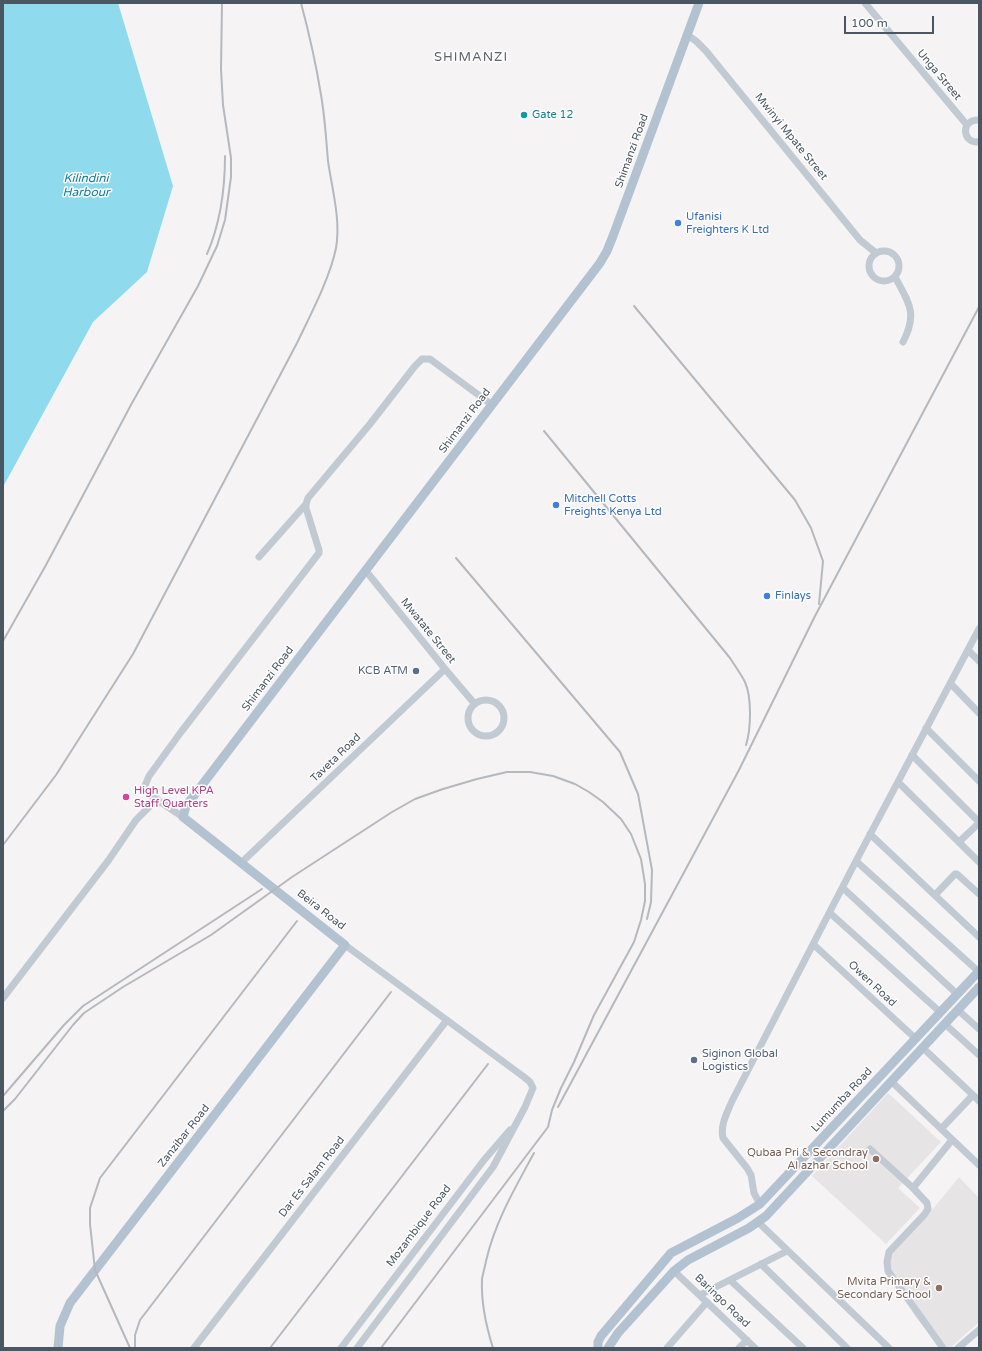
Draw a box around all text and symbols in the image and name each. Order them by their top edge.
scale bar [846,8,936,34]
text: 100 m [851,16,888,30]
street label: Unga Street [914,47,964,103]
district label: SHIMANZI [434,50,508,66]
street label: Mwinyi Mpate Street [752,91,830,183]
place label: Gate 12 [532,108,573,122]
marker: Gate 12 [519,110,529,120]
street label: Shimanzi Road [612,112,652,190]
water label: Kilindini Harbour [62,172,110,200]
place label: Ufanisi Freighters K Ltd [686,210,769,236]
marker: Ufanisi Freighters K Ltd [673,218,683,228]
street label: Shimanzi Road [436,386,494,456]
place label: Mitchell Cotts Freights Kenya Ltd [564,492,662,518]
marker: Mitchell Cotts Freights Kenya Ltd [551,500,561,510]
place label: Finlays [775,589,811,603]
marker: Finlays [762,591,772,601]
street label: Mwatate Street [398,596,458,666]
street label: Shimanzi Road [239,644,297,714]
place label: KCB ATM [358,664,408,678]
marker: KCB ATM [411,666,421,676]
street label: Taveta Road [308,731,364,785]
place label: High Level KPA Staff Quarters [134,784,214,810]
marker: High Level KPA Staff Quarters [121,792,131,802]
street label: Beira Road [294,887,348,933]
street label: Owen Road [845,958,899,1010]
place label: Siginon Global Logistics [702,1047,778,1073]
marker: Siginon Global Logistics [689,1055,699,1065]
street label: Lumumba Road [809,1065,875,1135]
street label: Zanzibar Road [155,1102,213,1170]
street label: Dar Es Salam Road [276,1134,348,1220]
place label: Qubaa Pri & Secondray Al azhar School [747,1146,868,1172]
marker: Qubaa Pri & Secondray Al azhar School [871,1154,881,1164]
street label: Mozambique Road [384,1183,454,1269]
street label: Baringo Road [692,1271,752,1331]
place label: Mvita Primary & Secondary School [837,1275,931,1301]
marker: Mvita Primary & Secondary School [934,1283,944,1293]

